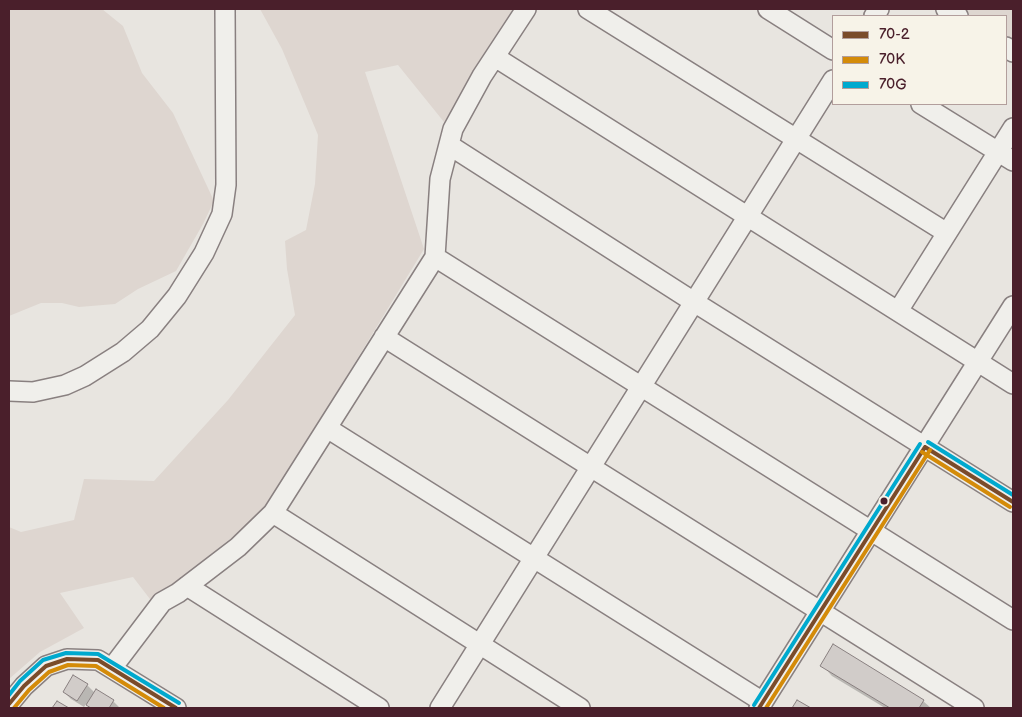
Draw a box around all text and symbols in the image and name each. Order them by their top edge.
legend [832,15,1007,105]
text: 70-2 [879,25,910,44]
text: 70K [879,50,905,69]
text: 70G [879,75,906,94]
unlabelled marker [879,496,889,506]

